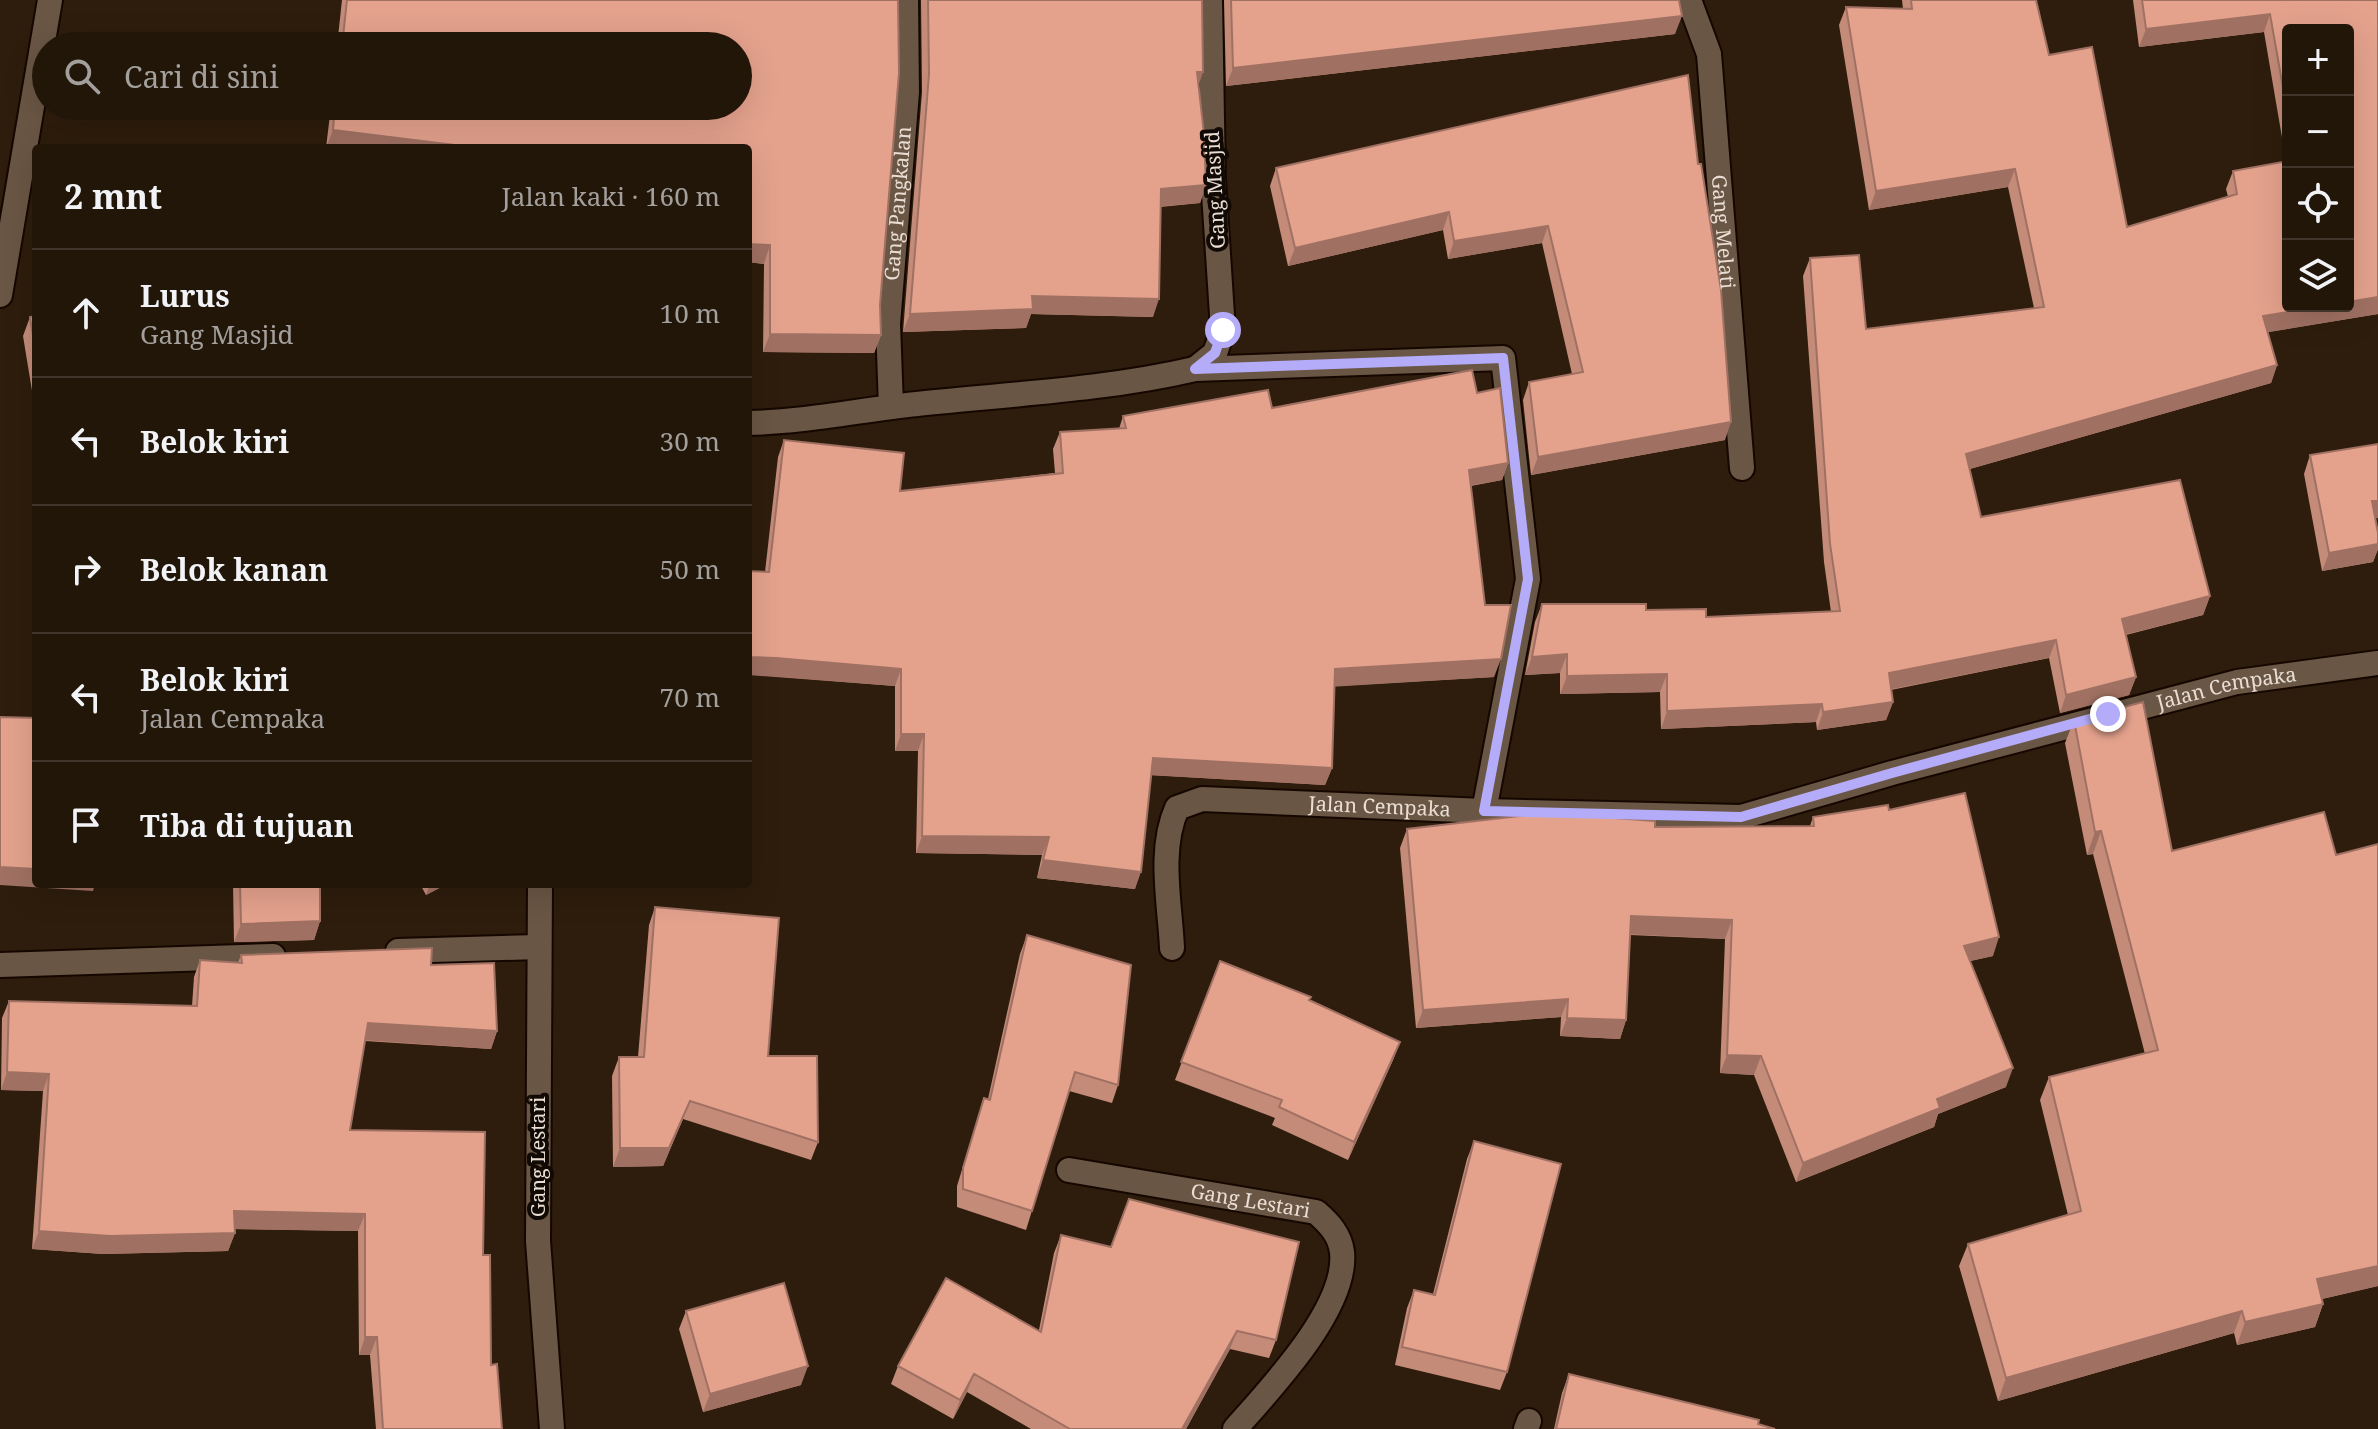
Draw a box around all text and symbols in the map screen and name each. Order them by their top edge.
map controls [2282,24,2354,312]
button: + [2282,24,2354,96]
search box [32,32,752,120]
icon: search [60,54,104,98]
text: Cari di sini [124,56,279,97]
button: − [2282,96,2354,168]
street label: Gang Pangkalan [878,125,917,282]
street label: Gang Masjid [1198,130,1231,250]
button: locate [2282,168,2354,240]
text: 2 mnt [64,173,162,219]
street label: Gang Melati [1706,174,1742,291]
text: Jalan kaki · 160 m [502,178,720,214]
button: layers [2282,240,2354,312]
text: Lurus [140,275,230,316]
icon: ahead [64,291,108,335]
text: 10 m [660,295,720,331]
route start [1205,312,1241,348]
text: Gang Masjid [140,316,294,352]
icon: left [64,419,108,463]
text: Belok kiri [140,421,289,462]
text: 30 m [660,423,720,459]
icon: right [64,547,108,591]
text: Belok kanan [140,549,328,590]
text: 50 m [660,551,720,587]
text: Belok kiri [140,659,289,700]
street label: Jalan Cempaka [2152,660,2298,716]
icon: left [64,675,108,719]
text: 70 m [660,679,720,715]
route end [2090,696,2126,732]
text: Jalan Cempaka [140,700,325,736]
street label: Jalan Cempaka [1307,790,1451,823]
icon: arrive [64,803,108,847]
text: Tiba di tujuan [140,805,354,846]
street label: Gang Lestari [524,1096,551,1217]
street label: Gang Lestari [1189,1177,1313,1224]

